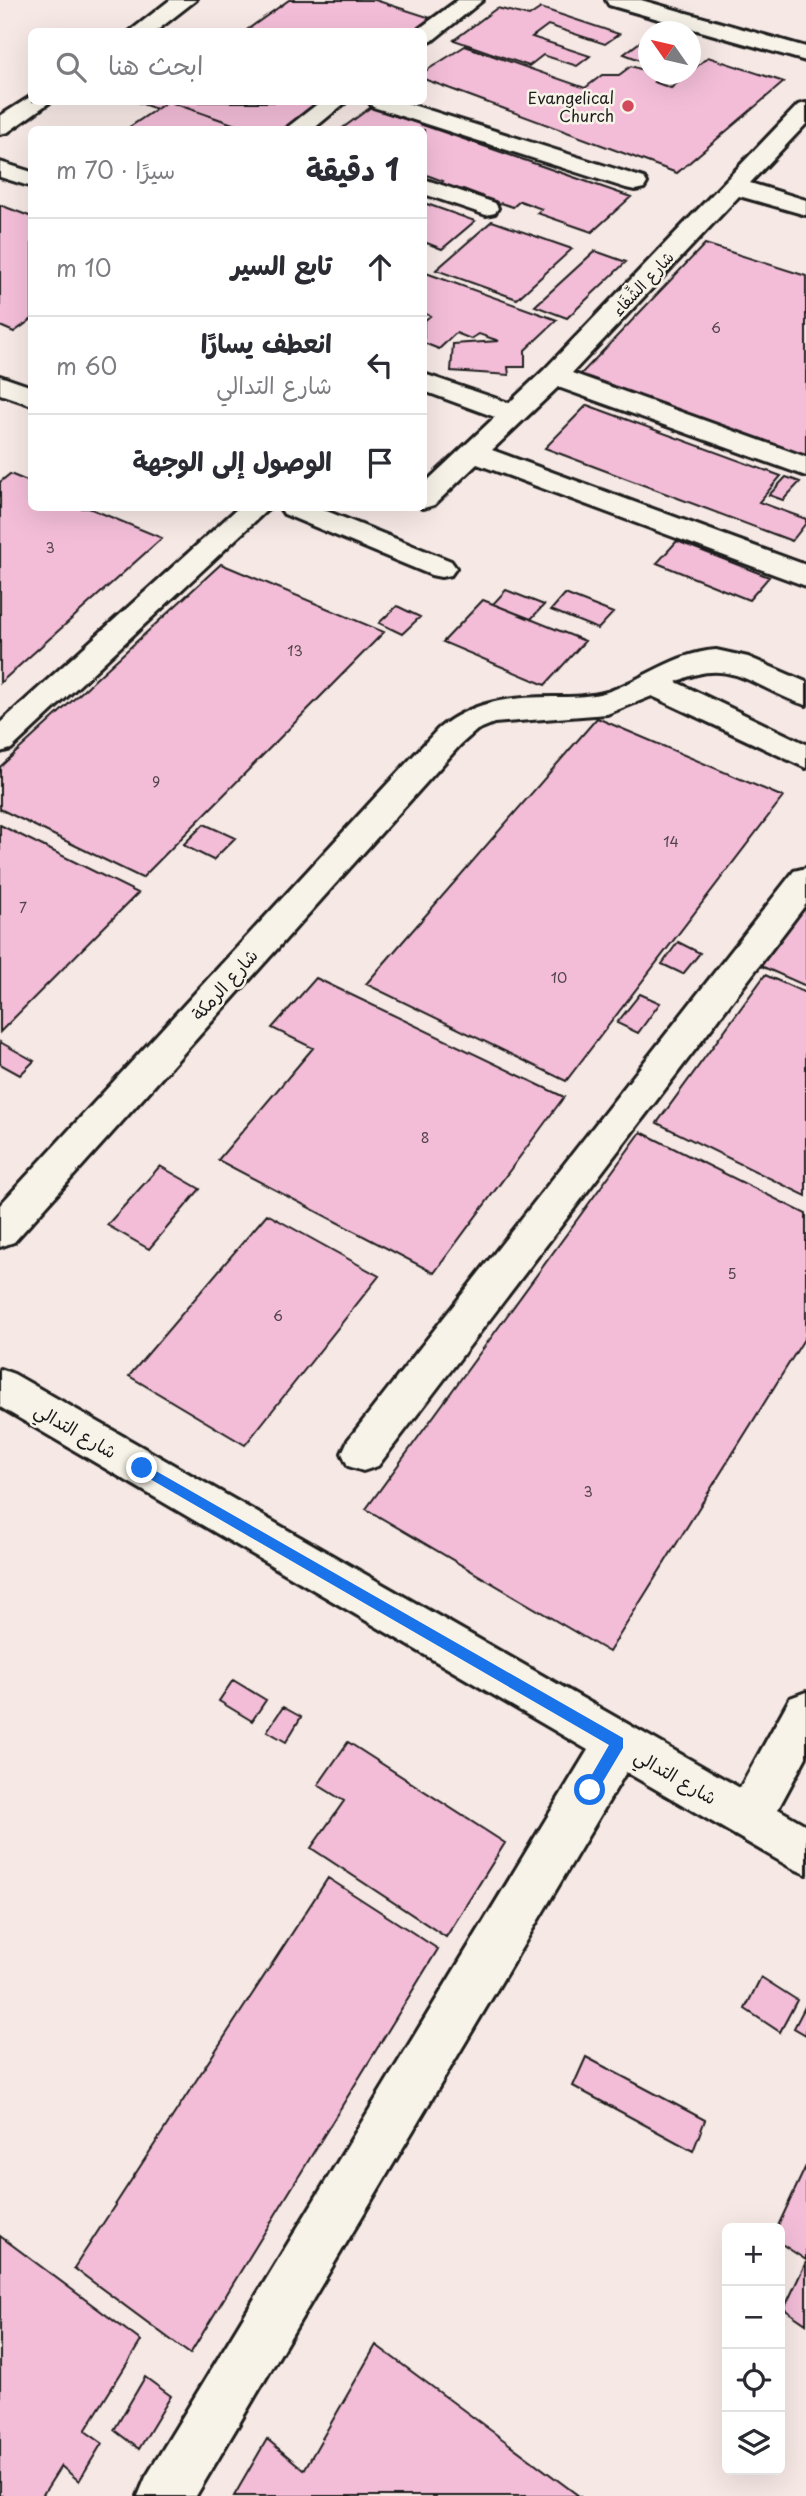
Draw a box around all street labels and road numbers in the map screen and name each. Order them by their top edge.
street label: شارع الشِّفَاء [606,245,679,322]
street label: شارع الرمكة [184,942,264,1026]
street label: شارع التدالي [28,1396,122,1468]
street label: شارع التدالي [628,1742,722,1814]

